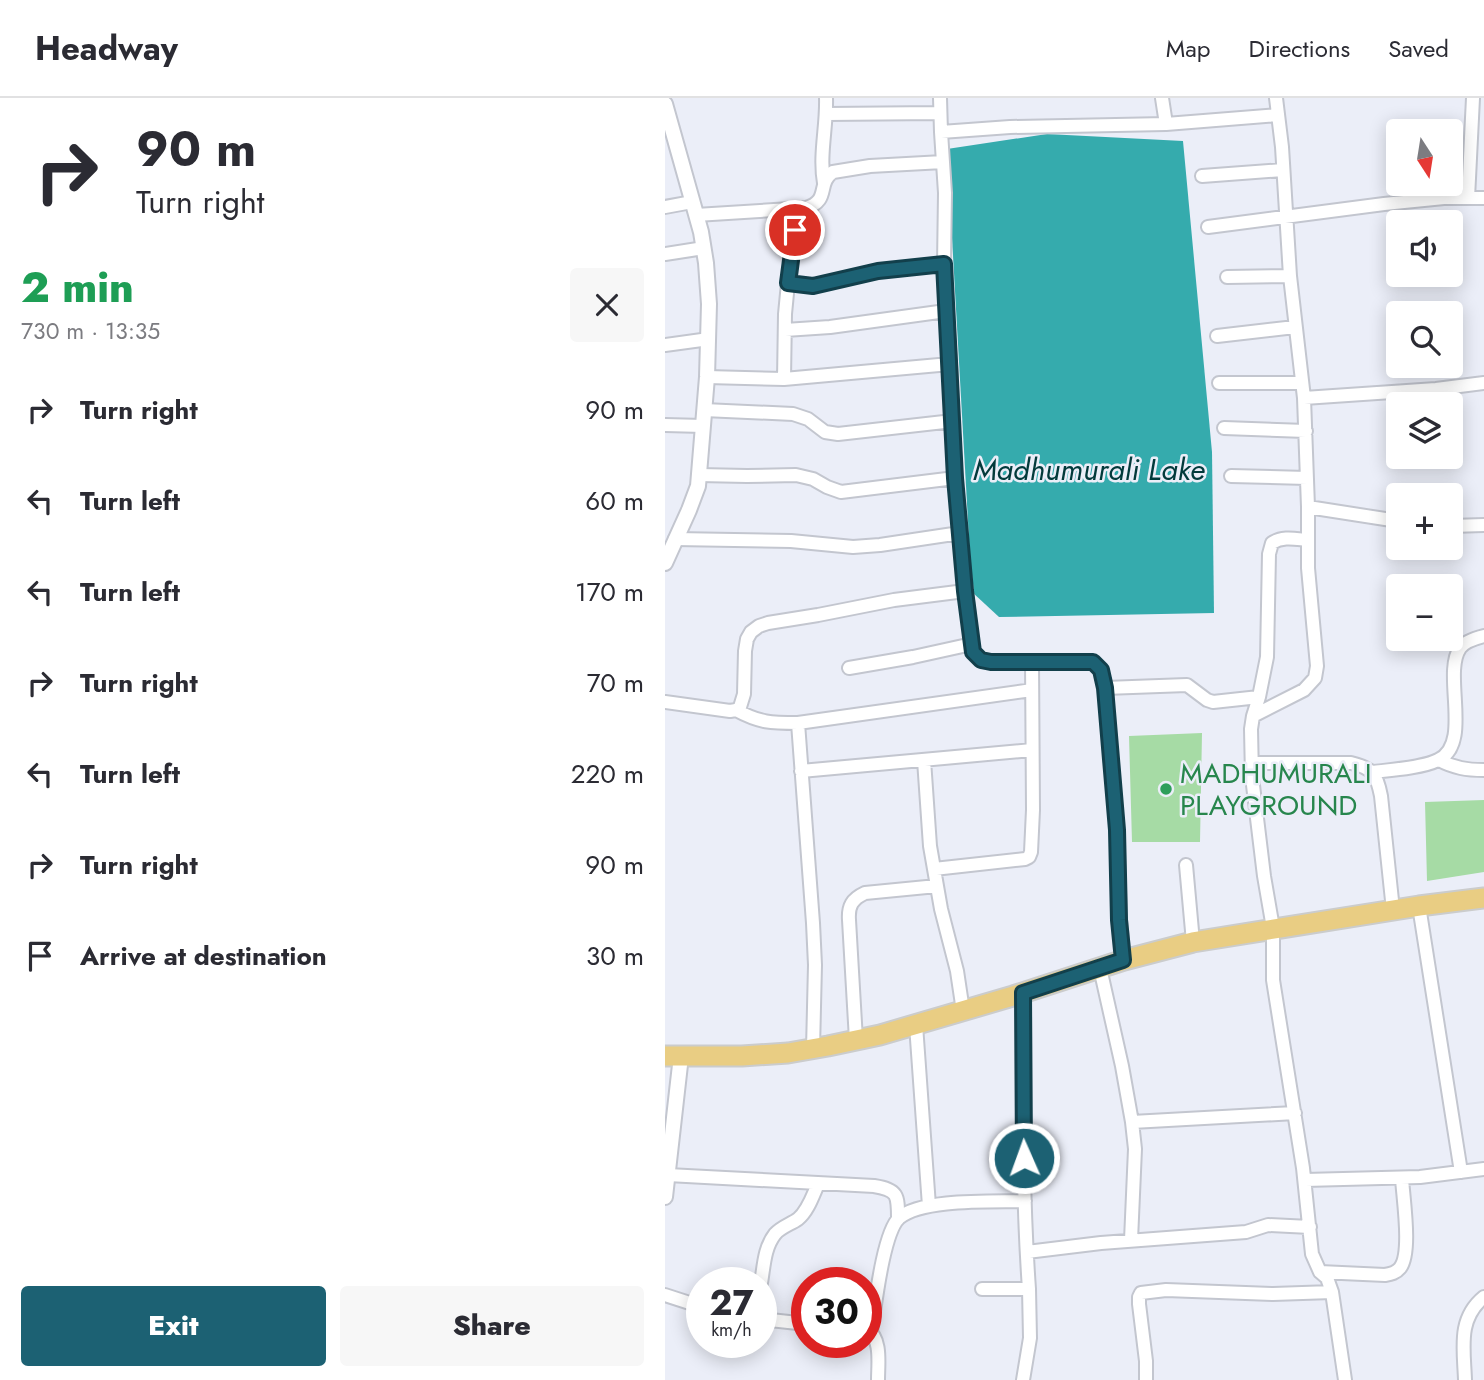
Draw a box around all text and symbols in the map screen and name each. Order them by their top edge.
text: Headway [35,25,178,72]
text: Map [1166,31,1211,66]
text: Directions [1249,31,1350,66]
text: Saved [1388,31,1449,66]
text: 90 m [136,114,256,184]
north arrow [1386,119,1463,196]
map controls [1386,119,1463,651]
icon: right [21,126,112,217]
text: Turn right [136,179,265,225]
pin [765,200,825,260]
button: sound [1386,210,1463,287]
icon: arrive [776,211,814,249]
text: 2 min [21,257,134,318]
button: close [570,268,644,342]
button: search [1386,301,1463,378]
text: 730 m · 13:35 [21,314,160,348]
icon: right [21,391,59,429]
text: Turn right [80,391,198,429]
text: 90 m [585,391,644,429]
button: layers [1386,392,1463,469]
water label: Madhumurali Lake [973,448,1205,491]
icon: left [21,482,59,520]
text: Turn left [80,482,180,520]
text: 60 m [585,482,644,520]
button: + [1386,483,1463,560]
icon: left [21,573,59,611]
text: Turn left [80,573,180,611]
text: 170 m [575,573,644,611]
button: − [1386,574,1463,651]
icon: right [21,664,59,702]
text: Turn right [80,664,198,702]
text: 70 m [587,664,644,702]
place label: MADHUMURALI PLAYGROUND [1180,753,1372,826]
icon: left [21,755,59,793]
text: Turn left [80,755,180,793]
text: 220 m [571,755,644,793]
marker: MADHUMURALI PLAYGROUND [1158,781,1174,797]
icon: right [21,846,59,884]
text: Turn right [80,846,198,884]
text: 90 m [585,846,644,884]
icon: arrive [21,937,59,975]
text: Arrive at destination [80,937,327,975]
text: 30 m [586,937,644,975]
position arrow [987,1121,1061,1195]
speed limit sign: 30 [791,1267,882,1358]
text: 27 [709,1278,754,1328]
button: Exit [21,1286,326,1366]
button: Share [340,1286,644,1366]
text: km/h [711,1317,752,1343]

